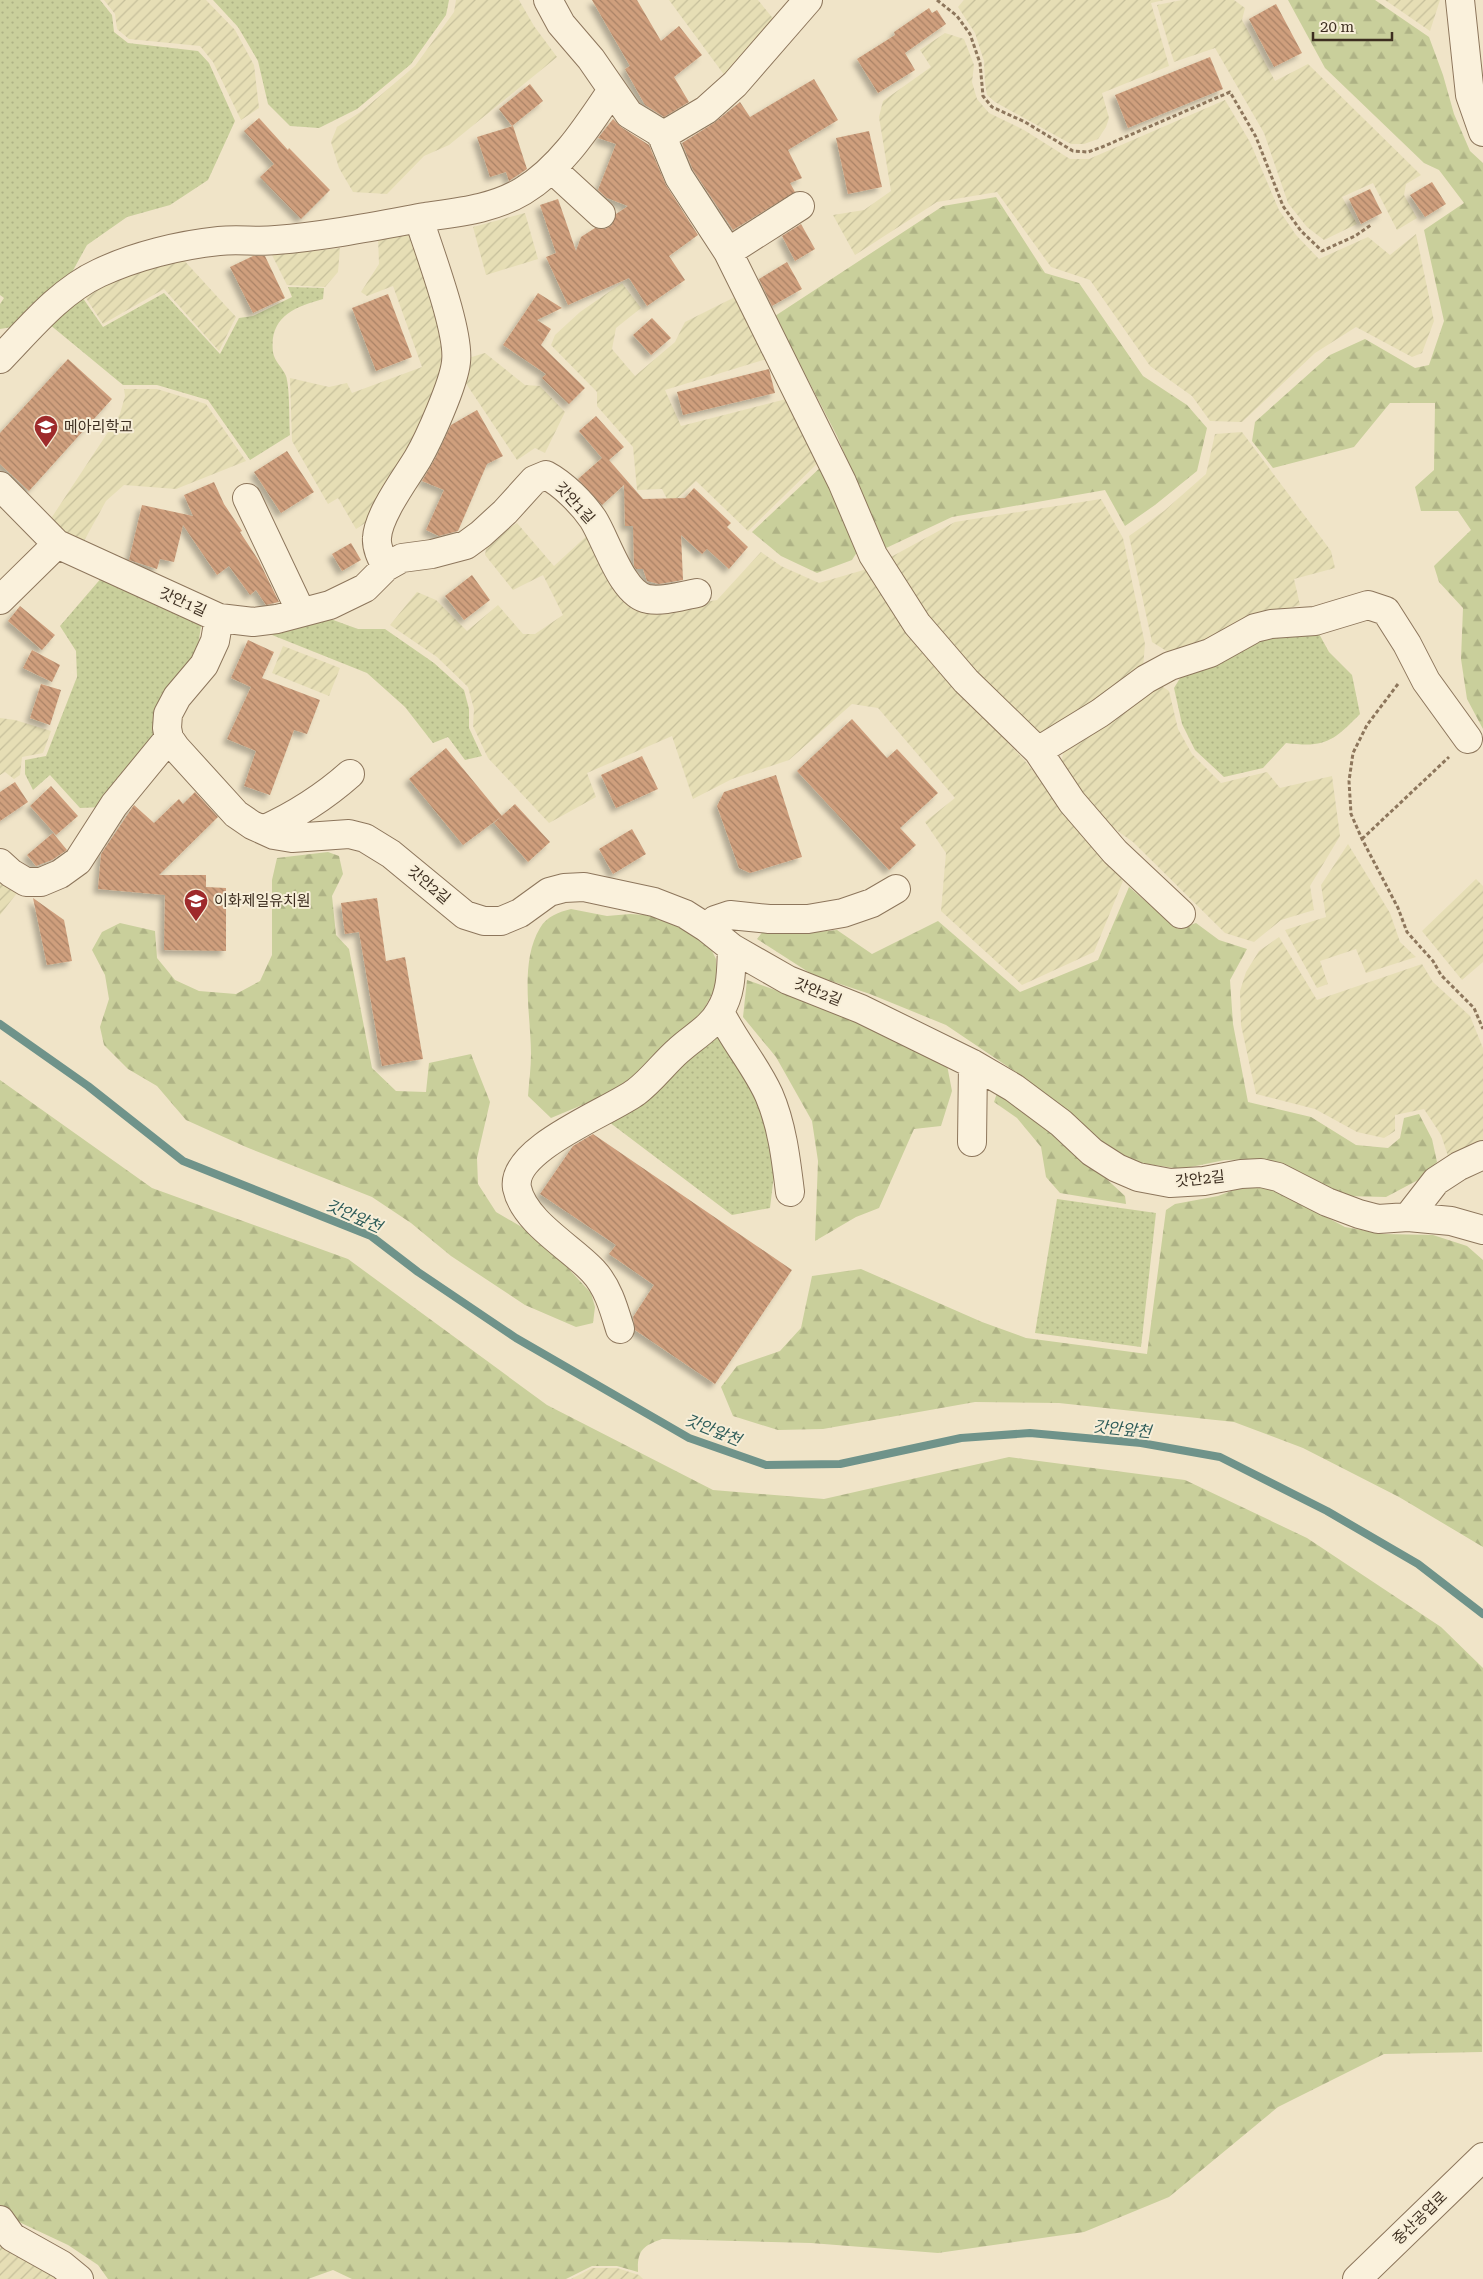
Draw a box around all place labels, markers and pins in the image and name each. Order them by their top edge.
school or university icon: 메아리학교 [33,414,59,448]
place label: 메아리학교 [64,418,133,436]
school or university icon: 이화제일유치원 [183,888,209,922]
place label: 이화제일유치원 [214,892,311,910]

